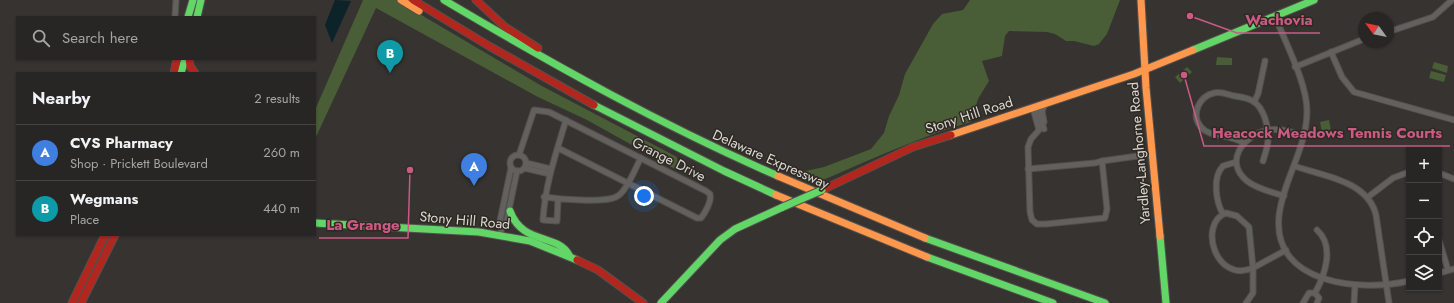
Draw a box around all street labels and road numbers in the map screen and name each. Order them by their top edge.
street label: Yardley-Langhorne Road [1123,81,1155,225]
street label: Stony Hill Road [923,91,1015,139]
street label: Delaware Expressway [709,124,833,194]
street label: Grange Drive [629,132,709,186]
street label: Stony Hill Road [419,206,511,234]

